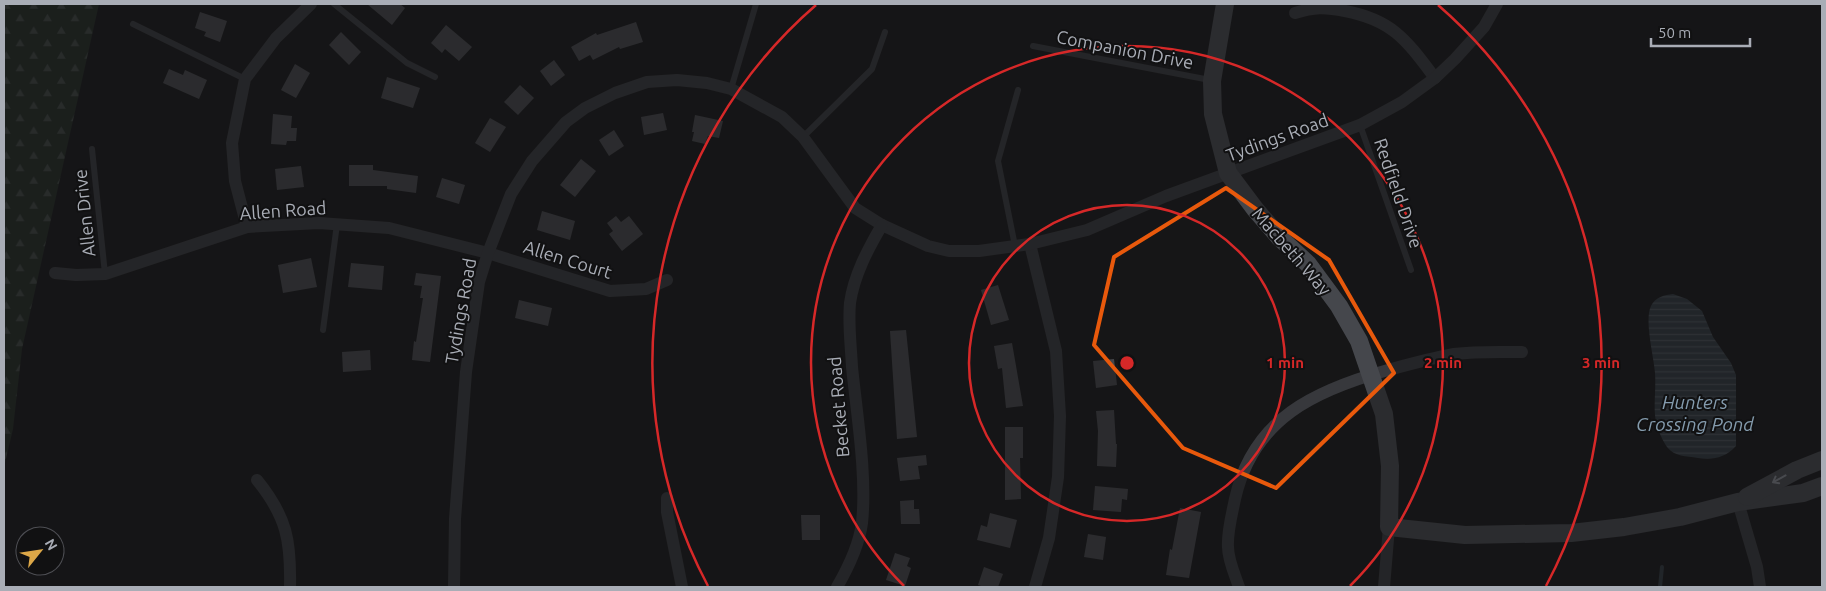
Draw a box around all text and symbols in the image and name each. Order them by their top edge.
scale bar [1651,15,1750,47]
text: 50 m [1658,24,1691,41]
street label: Companion Drive [1055,26,1195,72]
street label: Tydings Road [1223,109,1331,165]
street label: Redfield Drive [1371,136,1427,250]
street label: Allen Drive [69,168,99,258]
street label: Allen Road [239,197,327,223]
street label: Macbeth Way [1249,203,1336,299]
street label: Allen Court [521,236,615,282]
street label: Tydings Road [441,256,479,366]
centre of rings [1118,354,1136,372]
text: 1 min [1266,354,1304,371]
text: 2 min [1424,354,1462,371]
text: 3 min [1582,354,1620,371]
street label: Becket Road [824,356,852,458]
water label: Hunters Crossing Pond [1636,391,1755,435]
one-way arrow [1773,475,1787,485]
north arrow [15,526,65,576]
text: N [42,536,61,553]

